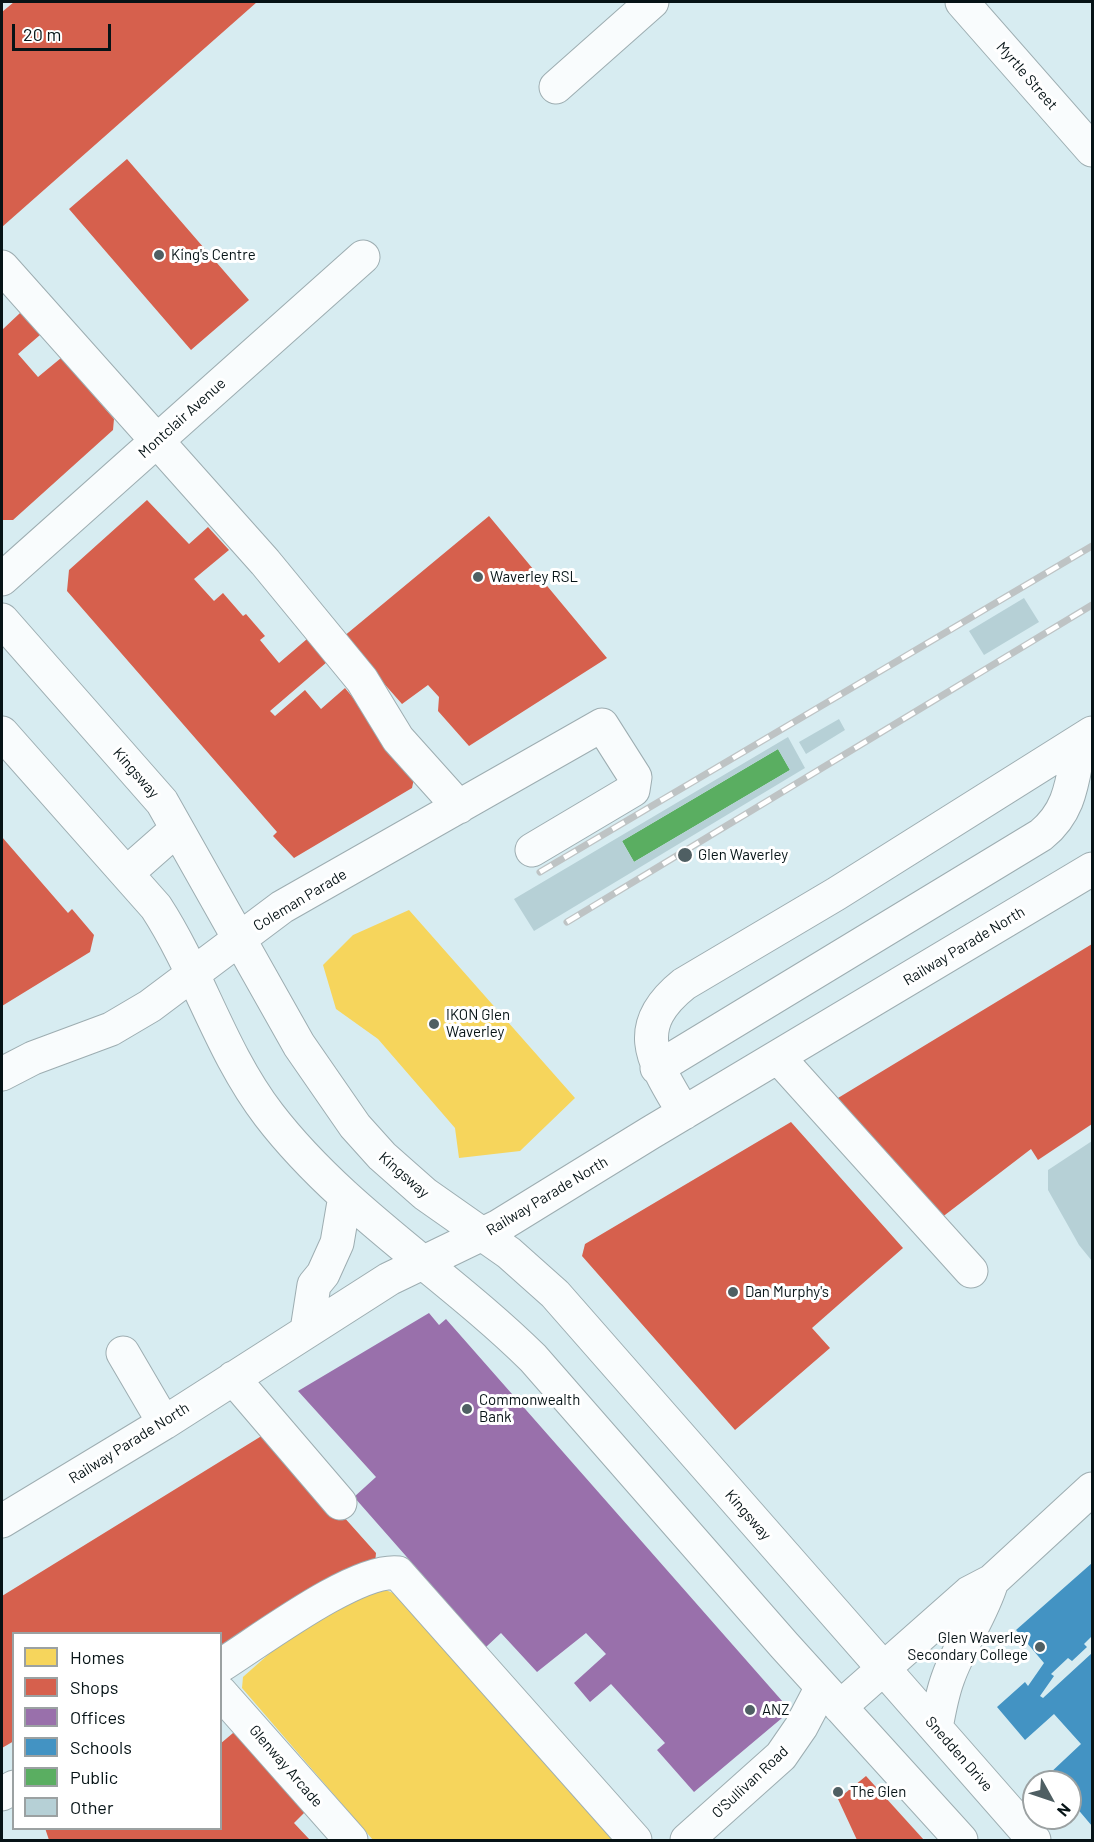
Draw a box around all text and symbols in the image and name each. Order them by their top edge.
scale bar [15,12,114,50]
text: 20 m [23,23,61,45]
street label: Myrtle Street [993,38,1061,114]
place label: King's Centre [171,246,256,264]
marker: King's Centre [152,248,166,262]
street label: Montclair Avenue [135,374,229,462]
place label: Waverley RSL [490,568,578,586]
marker: Waverley RSL [471,570,485,584]
street label: Kingsway [109,744,163,802]
marker: Glen Waverley [676,846,694,864]
place label: Glen Waverley [698,846,788,864]
street label: Coleman Parade [250,865,350,935]
street label: Railway Parade North [900,903,1028,989]
place label: IKON Glen Waverley [446,1006,510,1041]
marker: IKON Glen Waverley [427,1017,441,1031]
street label: Kingsway [375,1148,433,1202]
street label: Railway Parade North [483,1153,611,1239]
place label: Dan Murphy's [745,1283,829,1301]
marker: Dan Murphy's [726,1285,740,1299]
place label: Commonwealth Bank [479,1391,580,1426]
street label: Railway Parade North [65,1399,193,1487]
marker: Commonwealth Bank [460,1402,474,1416]
street label: Kingsway [721,1486,775,1544]
place label: Glen Waverley Secondary College [908,1629,1028,1664]
legend [12,1632,222,1830]
marker: Glen Waverley Secondary College [1033,1640,1047,1654]
text: Homes [70,1646,124,1668]
text: Shops [70,1676,119,1698]
place label: ANZ [762,1701,789,1719]
marker: ANZ [743,1703,757,1717]
text: Offices [70,1706,126,1728]
street label: Snedden Drive [921,1713,997,1795]
street label: Glenway Arcade [245,1721,327,1811]
text: Schools [70,1736,132,1758]
street label: O'Sullivan Road [708,1742,792,1822]
text: Public [70,1766,118,1788]
north arrow [1022,1770,1082,1830]
place label: The Glen [850,1783,906,1801]
marker: The Glen [831,1785,845,1799]
text: Other [70,1796,113,1818]
text: N [1054,1800,1075,1821]

